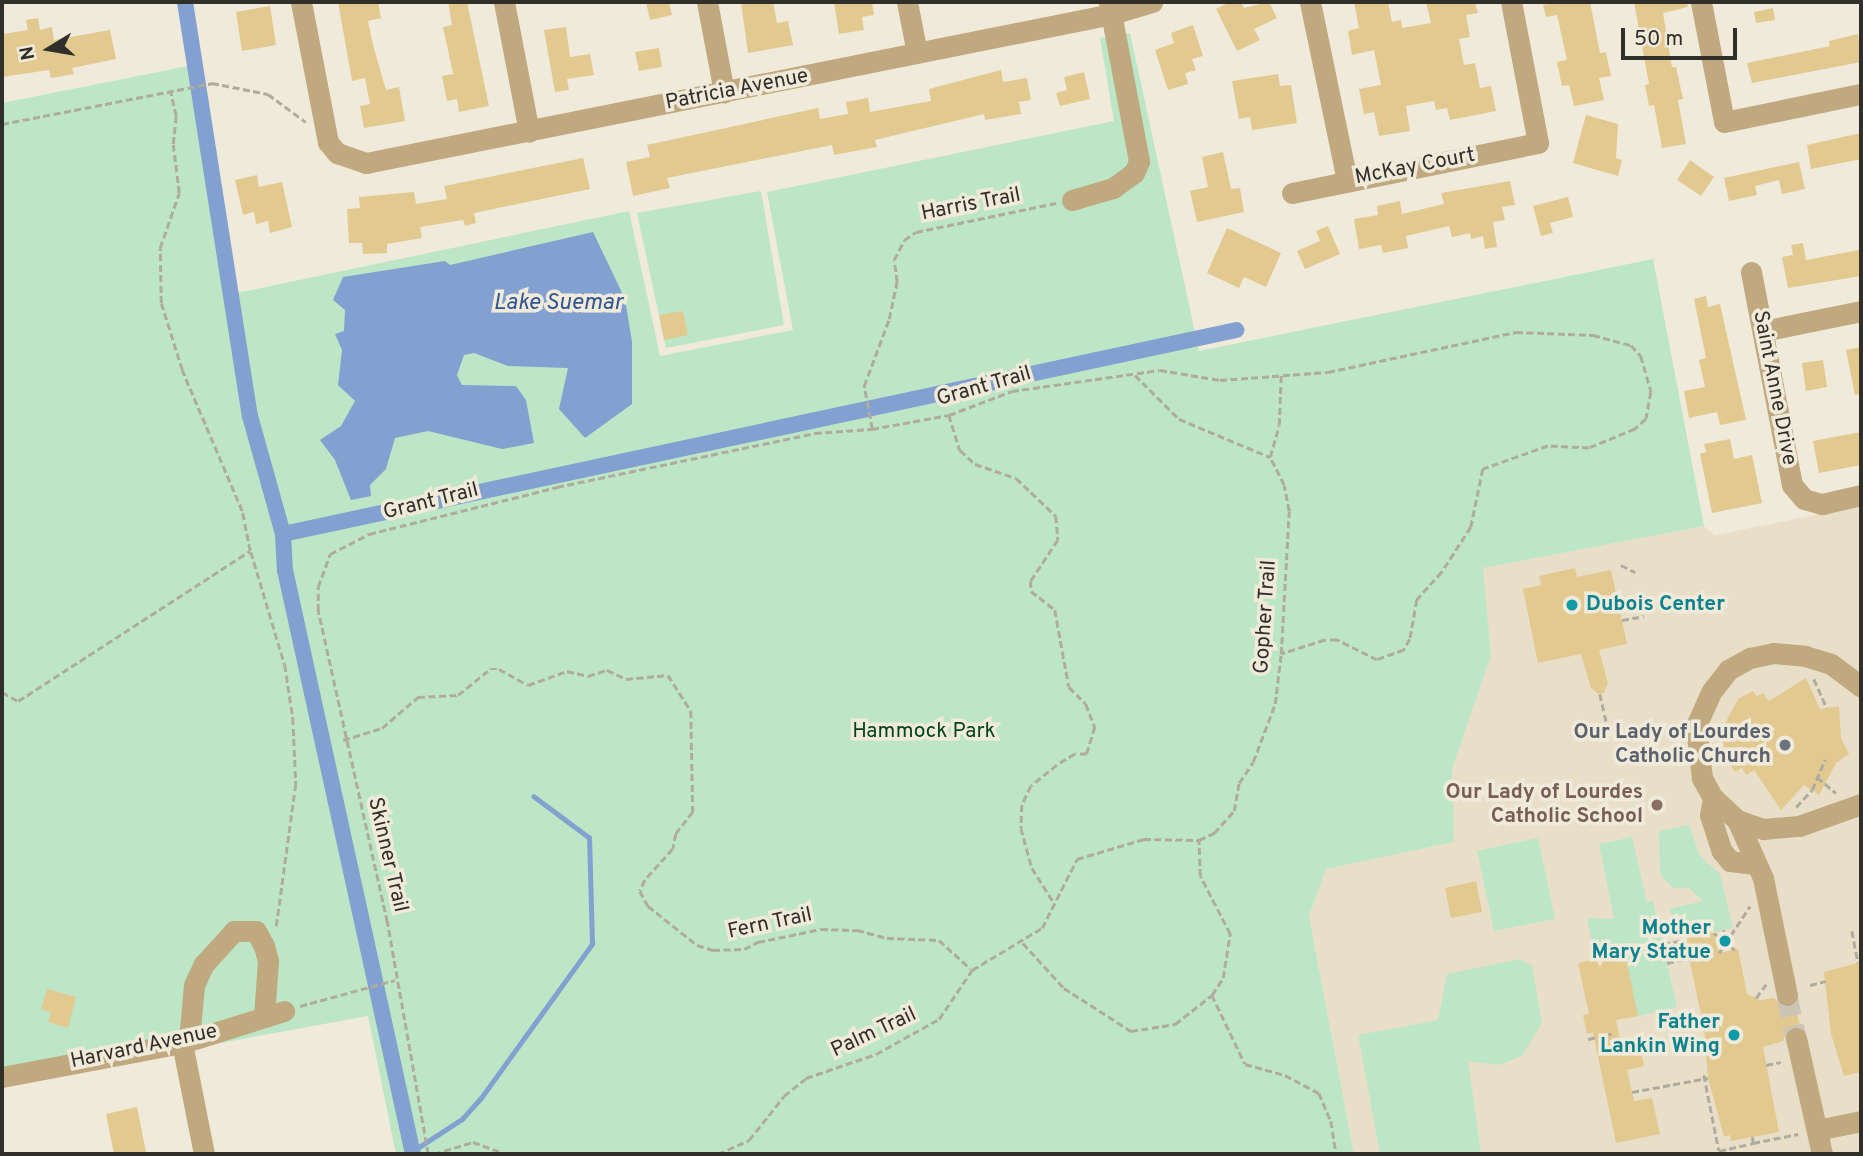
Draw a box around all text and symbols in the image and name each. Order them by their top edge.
north arrow [14,14,84,84]
scale bar [1625,14,1741,58]
text: 50 m [1634,26,1683,53]
text: N [15,44,41,62]
street label: Patricia Avenue [663,64,811,116]
street label: McKay Court [1353,143,1477,191]
street label: Harris Trail [919,183,1023,227]
water label: Lake Suemar [493,290,623,318]
street label: Saint Anne Drive [1747,308,1801,468]
street label: Grant Trail [933,361,1035,413]
street label: Grant Trail [380,478,482,526]
street label: Gopher Trail [1249,559,1283,675]
place label: Dubois Center [1586,592,1725,618]
marker: Dubois Center [1564,597,1580,613]
park label: Hammock Park [852,719,996,745]
place label: Our Lady of Lourdes Catholic Church [1573,720,1771,770]
marker: Our Lady of Lourdes Catholic Church [1777,737,1793,753]
place label: Our Lady of Lourdes Catholic School [1445,780,1643,830]
street label: Skinner Trail [361,795,413,915]
marker: Our Lady of Lourdes Catholic School [1649,797,1665,813]
street label: Fern Trail [725,903,815,945]
place label: Mother Mary Statue [1591,916,1711,966]
marker: Mother Mary Statue [1717,933,1733,949]
street label: Palm Trail [827,1002,921,1064]
place label: Father Lankin Wing [1600,1010,1720,1060]
street label: Harvard Avenue [68,1019,220,1075]
marker: Father Lankin Wing [1726,1027,1742,1043]

